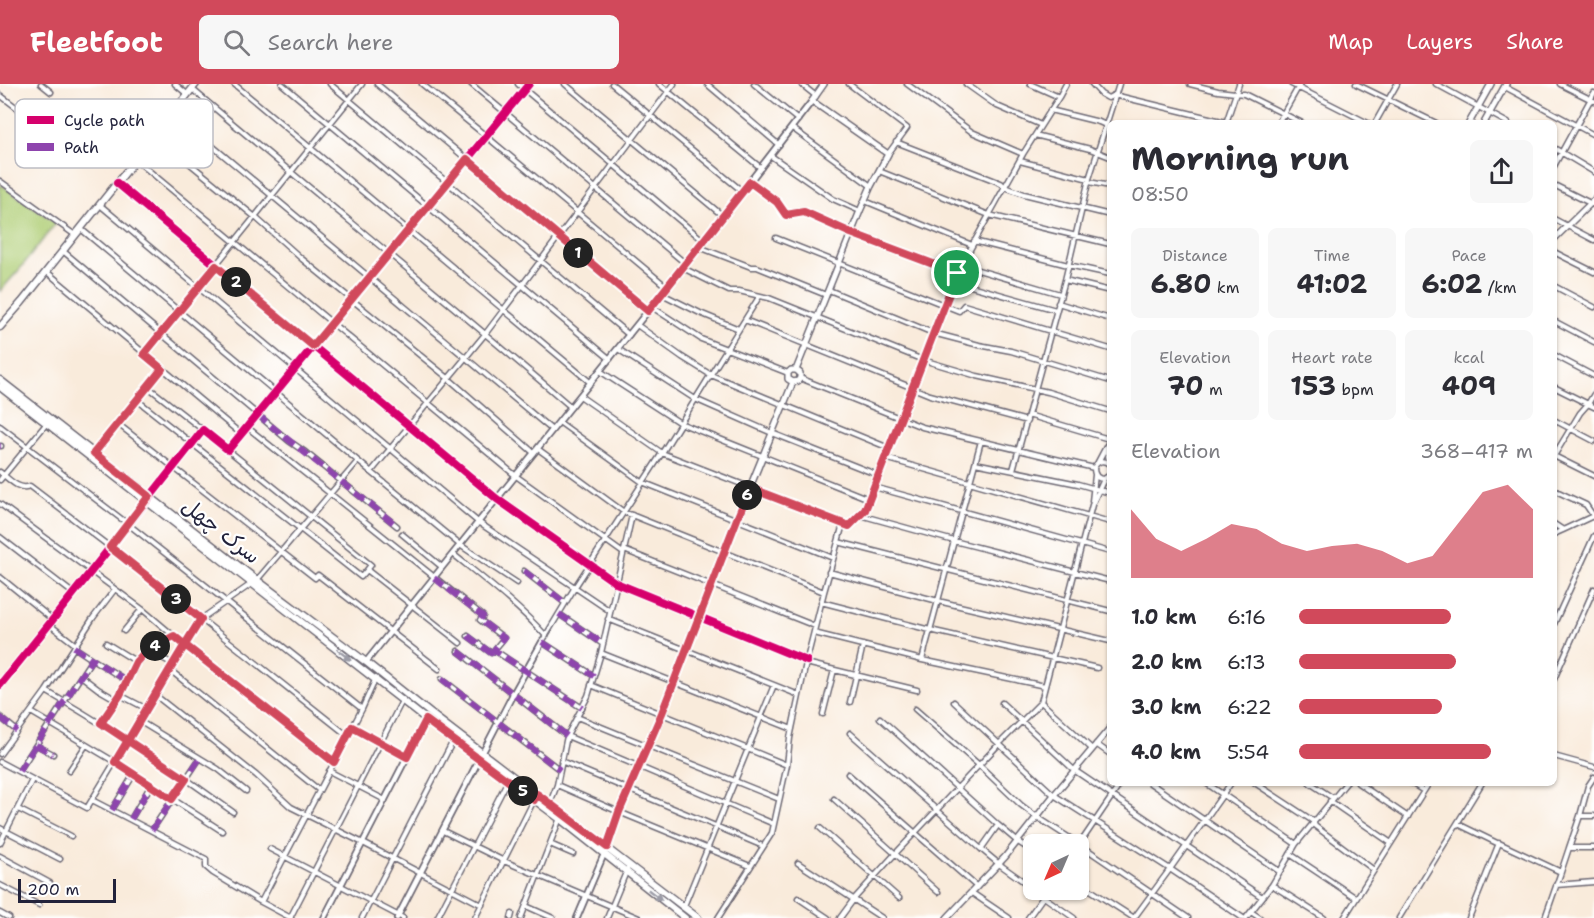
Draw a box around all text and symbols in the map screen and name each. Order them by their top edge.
search box [199,15,619,69]
text: Fleetfoot [30,23,163,61]
icon: search [220,26,253,59]
text: Search here [268,28,393,57]
text: Map [1328,28,1373,56]
text: Layers [1406,28,1473,56]
text: Share [1506,28,1564,56]
legend [15,99,213,168]
text: Cycle path [64,110,145,131]
text: Morning run [1131,136,1349,181]
text: Path [64,137,99,158]
button: share [1470,140,1533,203]
text: 08:50 [1131,181,1189,207]
pin: 1 [563,238,593,268]
text: 1 [574,242,582,263]
text: Distance [1162,245,1228,266]
text: Time [1314,245,1350,266]
text: Pace [1451,245,1487,266]
pin [931,247,982,298]
icon: arrive [940,256,973,289]
text: 6.80 [1151,266,1211,301]
text: 41:02 [1297,266,1367,301]
text: 6:02 [1421,266,1483,301]
pin: 2 [221,267,251,297]
text: 2 [230,271,242,292]
text: km [1211,277,1240,298]
text: /km [1483,277,1517,298]
text: Elevation [1159,347,1231,368]
text: Heart rate [1291,347,1373,368]
text: kcal [1453,347,1485,368]
text: 70 [1167,368,1204,403]
text: 153 [1290,368,1336,403]
text: 409 [1442,368,1496,403]
text: m [1204,379,1223,400]
text: bpm [1336,379,1374,400]
text: Elevation [1131,438,1221,464]
text: 368–417 m [1420,438,1533,464]
pin: 6 [732,480,762,510]
text: 6 [741,484,753,505]
street label: سرک چهل [176,492,266,570]
pin: 3 [161,584,191,614]
text: 3 [170,588,182,609]
text: 1.0 km [1131,604,1196,630]
text: 6:16 [1227,604,1266,630]
pin: 4 [140,631,170,661]
text: 4 [149,635,161,656]
one-way arrow [337,649,352,661]
text: 2.0 km [1131,649,1202,675]
text: 6:13 [1227,649,1266,675]
text: 3.0 km [1131,694,1202,720]
text: 6:22 [1227,694,1272,720]
text: 4.0 km [1131,739,1201,765]
text: 5:54 [1227,739,1269,765]
pin: 5 [508,776,538,806]
text: 5 [518,780,528,801]
north arrow [1023,834,1089,900]
map controls [1023,834,1089,900]
scale bar [18,876,116,904]
text: 200 m [27,879,79,900]
one-way arrow [647,888,663,901]

